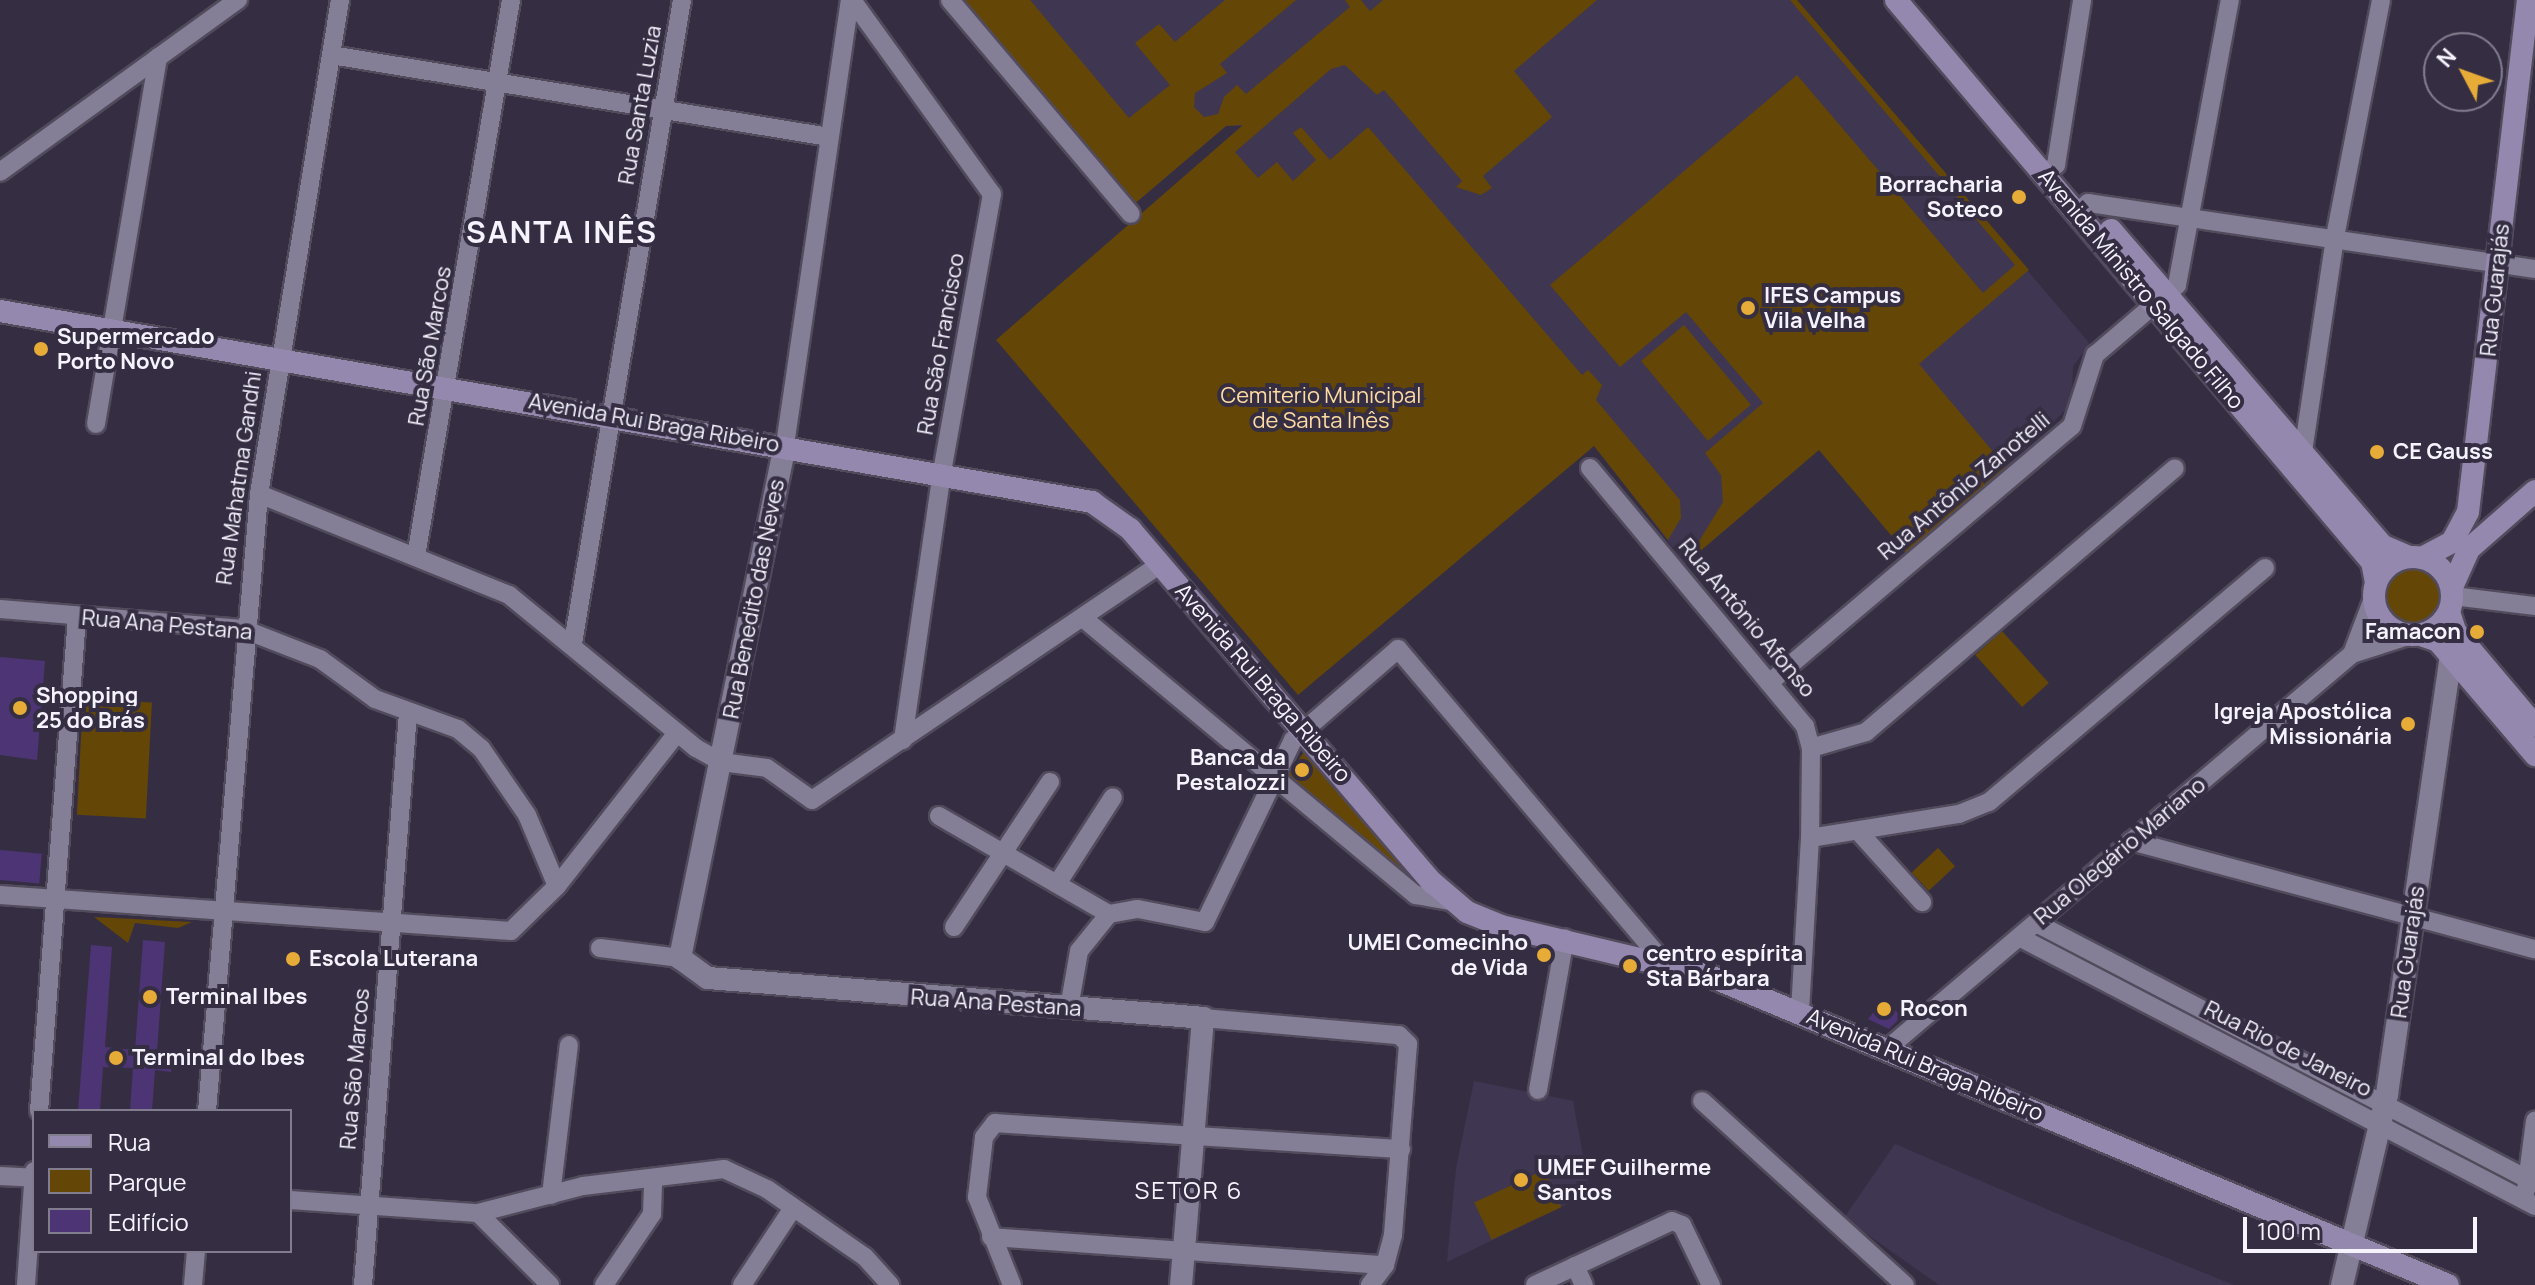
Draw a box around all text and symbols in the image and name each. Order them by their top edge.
street label: Rua Santa Luzia [613,23,667,187]
north arrow [2423,32,2503,112]
text: N [2430,42,2463,73]
street label: Avenida Ministro Salgado Filho [2033,163,2249,415]
place label: Borracharia Soteco [1879,171,2003,222]
marker: Borracharia Soteco [2010,188,2028,206]
district label: SANTA INÊS [466,214,658,250]
street label: Rua Guarajás [2475,222,2515,358]
street label: Rua São Francisco [912,251,970,437]
street label: Rua São Marcos [403,264,457,428]
place label: IFES Campus Vila Velha [1764,282,1901,334]
marker: IFES Campus Vila Velha [1739,299,1757,317]
place label: Supermercado Porto Novo [57,323,215,374]
marker: Supermercado Porto Novo [32,340,50,358]
street label: Rua Mahatma Gandhi [211,369,267,587]
park label: Cemiterio Municipal de Santa Inês [1221,382,1421,434]
street label: Avenida Rui Braga Ribeiro [527,388,781,458]
street label: Rua Antônio Zanotelli [1873,406,2055,566]
place label: CE Gauss [2393,439,2493,465]
marker: CE Gauss [2368,443,2386,461]
street label: Rua Benedito das Neves [718,477,790,721]
street label: Rua Antônio Afonso [1673,533,1821,703]
street label: Avenida Rui Braga Ribeiro [1170,578,1356,788]
street label: Rua Ana Pestana [81,604,253,646]
place label: Famacon [2365,619,2461,645]
marker: Famacon [2468,623,2486,641]
place label: Shopping 25 do Brás [36,682,145,734]
place label: Igreja Apostólica Missionária [2214,698,2392,750]
marker: Shopping 25 do Brás [11,699,29,717]
marker: Igreja Apostólica Missionária [2399,715,2417,733]
place label: Banca da Pestalozzi [1176,744,1286,796]
marker: Banca da Pestalozzi [1293,761,1311,779]
street label: Rua Olegário Mariano [2029,772,2211,930]
street label: Rua Guarajás [2386,884,2430,1020]
place label: UMEI Comecinho de Vida [1348,929,1528,980]
place label: centro espírita Sta Bárbara [1646,940,1803,992]
place label: Escola Luterana [309,946,478,972]
marker: UMEI Comecinho de Vida [1535,946,1553,964]
marker: Escola Luterana [284,950,302,968]
marker: centro espírita Sta Bárbara [1621,957,1639,975]
place label: Terminal Ibes [166,984,307,1010]
street label: Rua Ana Pestana [910,984,1082,1022]
street label: Rua São Marcos [335,987,375,1151]
marker: Terminal Ibes [141,988,159,1006]
street label: Rua Rio de Janeiro [2200,995,2376,1103]
place label: Rocon [1900,996,1968,1022]
marker: Rocon [1875,1000,1893,1018]
street label: Avenida Rui Braga Ribeiro [1803,1003,2047,1127]
place label: Terminal do Ibes [132,1045,305,1071]
marker: Terminal do Ibes [107,1049,125,1067]
legend [32,1109,292,1253]
text: Rua [108,1125,151,1158]
place label: UMEF Guilherme Santos [1537,1154,1711,1206]
text: Parque [108,1165,186,1198]
marker: UMEF Guilherme Santos [1512,1171,1530,1189]
district label: SETOR 6 [1135,1176,1243,1204]
scale bar [2247,1201,2481,1251]
text: Edifício [108,1205,189,1238]
text: 100 m [2257,1214,2321,1247]

